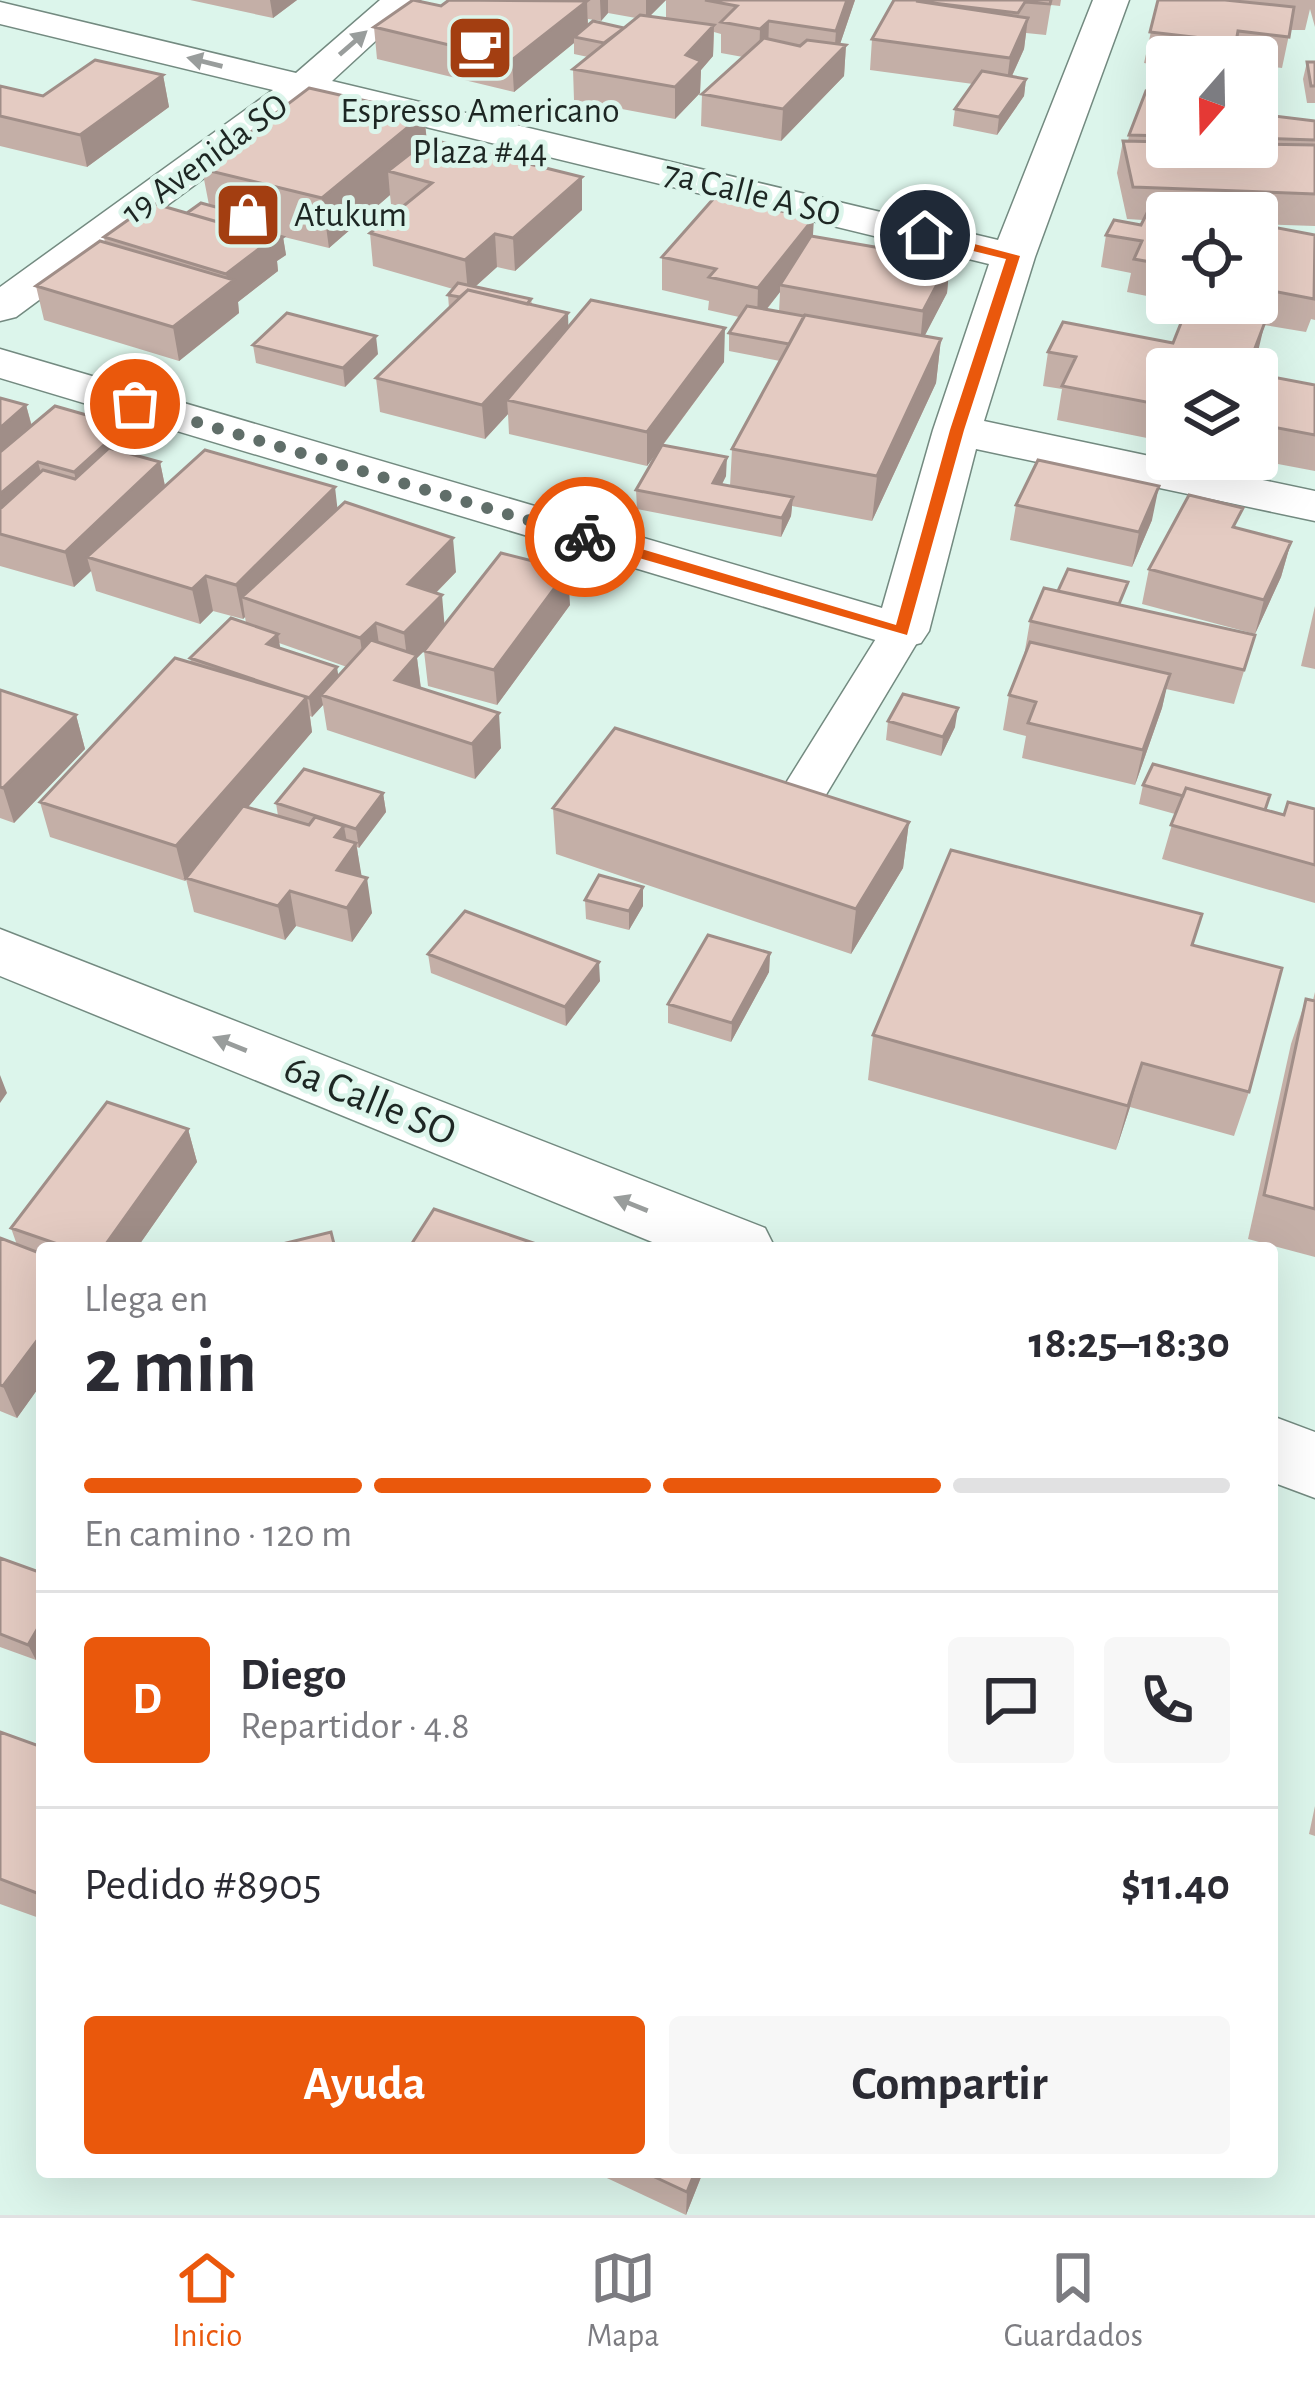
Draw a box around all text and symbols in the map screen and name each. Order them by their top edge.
cafe icon: Espresso Americano Plaza #44 [445,13,515,83]
one-way arrow [338,30,368,57]
north arrow [1146,36,1278,168]
map controls [1146,36,1278,480]
one-way arrow [187,52,224,71]
street label: 19 Avenida SO [116,87,294,231]
place label: Espresso Americano Plaza #44 [340,93,620,170]
street label: 7a Calle A SO [660,155,844,233]
shop icon: Atukum [213,180,283,250]
pin [874,184,976,286]
button: locate [1146,192,1278,324]
place label: Atukum [294,197,407,233]
icon: home [892,202,958,268]
button: layers [1146,348,1278,480]
pin [84,353,186,455]
icon: bag [102,371,168,437]
courier [525,477,645,597]
icon: bike [552,504,618,570]
one-way arrow [212,1034,248,1053]
street label: 6a Calle SO [278,1047,462,1153]
one-way arrow [613,1194,649,1213]
text: Llega en [84,1280,209,1319]
text: 18:25–18:30 [1028,1321,1230,1366]
text: 2 min [84,1329,257,1407]
text: En camino · 120 m [84,1515,352,1554]
button: chat [948,1637,1074,1763]
button: phone [1104,1637,1230,1763]
text: Diego [240,1653,347,1698]
text: D [132,1677,162,1722]
text: Repartidor · 4.8 [240,1707,470,1746]
text: Pedido #8905 [84,1863,322,1908]
text: $11.40 [1121,1863,1230,1908]
button: Ayuda [84,2016,645,2154]
button: Compartir [669,2016,1230,2154]
tab: Inicio [172,2245,242,2357]
tab: Mapa [587,2245,660,2357]
tab: Guardados [1004,2245,1143,2357]

